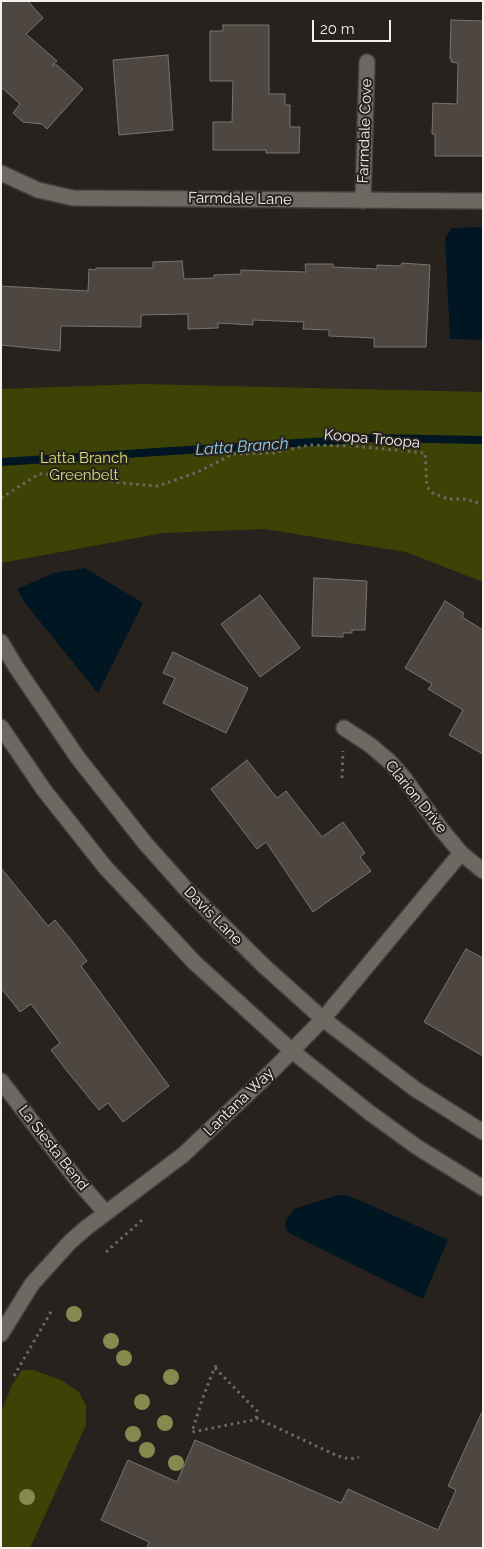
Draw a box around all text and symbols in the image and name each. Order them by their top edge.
scale bar [314,10,393,42]
text: 20 m [320,20,355,38]
street label: Farmdale Cove [354,78,376,184]
street label: Farmdale Lane [188,189,292,209]
street label: Koopa Troopa [323,426,421,452]
water label: Latta Branch [195,434,289,460]
park label: Latta Branch Greenbelt [40,449,128,484]
street label: Clarion Drive [381,757,451,837]
street label: Davis Lane [180,883,246,949]
street label: Lantana Way [200,1064,278,1140]
street label: La Siesta Bend [14,1102,92,1194]

